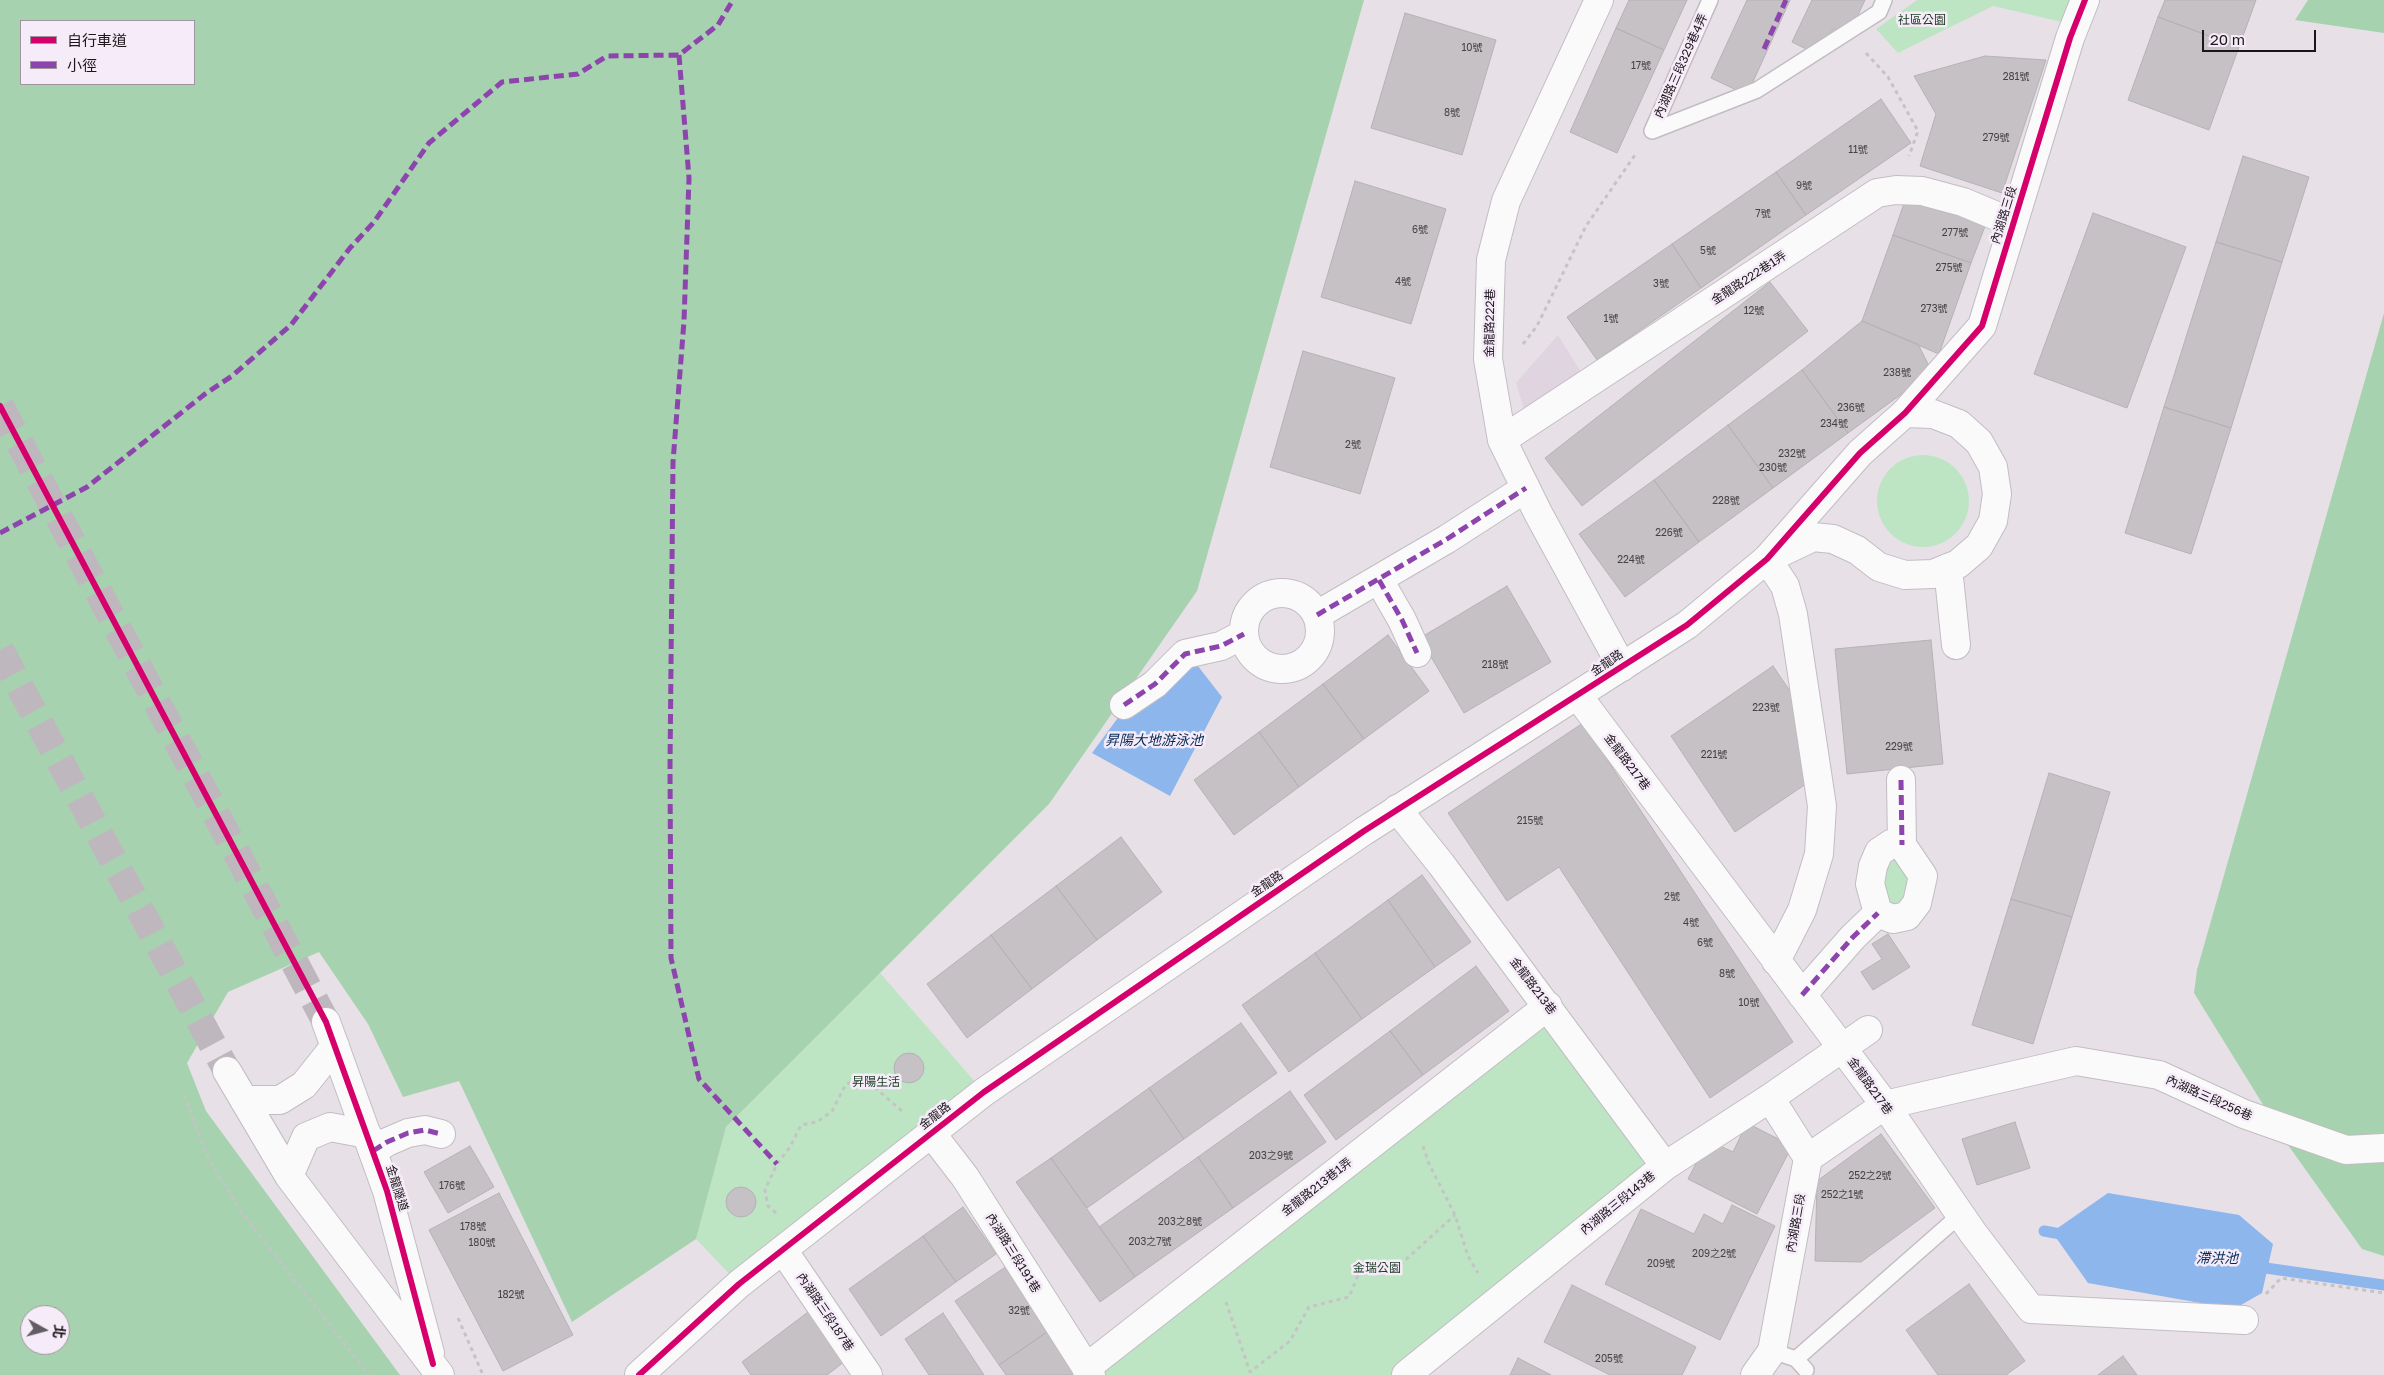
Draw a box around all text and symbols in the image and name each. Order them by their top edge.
street label: 內湖路三段329巷4弄 [1652,12,1710,120]
park label: 社區公園 [1898,13,1946,27]
legend [20,20,195,85]
scale bar [2204,20,2318,52]
text: 20 m [2210,30,2245,48]
text: 自行車道 [67,31,127,49]
house number: 10號 [1461,42,1483,54]
text: 小徑 [67,56,97,74]
house number: 17號 [1631,60,1651,72]
house number: 281號 [2003,71,2029,83]
house number: 8號 [1444,107,1460,119]
house number: 279號 [1982,132,2010,144]
house number: 11號 [1848,144,1868,156]
house number: 9號 [1796,180,1812,192]
street label: 內湖路三段 [1988,184,2020,246]
house number: 7號 [1755,208,1771,220]
house number: 6號 [1412,224,1428,236]
house number: 277號 [1942,227,1968,239]
house number: 5號 [1700,245,1716,257]
street label: 金龍路222巷1弄 [1709,248,1789,308]
house number: 275號 [1936,262,1962,274]
house number: 4號 [1395,276,1411,288]
house number: 3號 [1653,278,1669,290]
street label: 金龍路222巷 [1482,288,1498,358]
house number: 273號 [1921,303,1947,315]
house number: 12號 [1744,305,1764,317]
house number: 1號 [1604,313,1618,325]
house number: 238號 [1883,367,1911,379]
house number: 236號 [1837,402,1865,414]
house number: 234號 [1820,418,1848,430]
house number: 2號 [1345,439,1361,451]
house number: 232號 [1778,448,1806,460]
house number: 230號 [1759,462,1787,474]
house number: 228號 [1712,495,1740,507]
house number: 226號 [1655,527,1683,539]
house number: 224號 [1617,554,1645,566]
street label: 金龍路 [1588,647,1626,679]
house number: 218號 [1482,659,1508,671]
house number: 223號 [1752,702,1780,714]
street label: 金龍路217巷 [1601,731,1653,793]
water label: 昇陽大地游泳池 [1105,733,1203,749]
house number: 229號 [1885,741,1913,753]
house number: 221號 [1701,749,1727,761]
house number: 215號 [1517,815,1543,827]
street label: 金龍路 [1248,868,1286,900]
house number: 2號 [1664,891,1680,903]
house number: 4號 [1683,917,1699,929]
house number: 6號 [1697,937,1713,949]
street label: 金龍路213巷 [1507,955,1559,1017]
house number: 8號 [1719,968,1735,980]
house number: 10號 [1738,997,1760,1009]
street label: 金龍路217巷 [1844,1055,1896,1117]
street label: 內湖路三段256巷 [2164,1072,2254,1124]
park label: 昇陽生活 [852,1075,900,1089]
street label: 金龍路 [916,1099,954,1133]
house number: 203之9號 [1249,1150,1293,1162]
street label: 金龍路213巷1弄 [1279,1155,1355,1219]
street label: 金龍隧道 [383,1163,411,1213]
street label: 內湖路三段143巷 [1578,1168,1658,1238]
house number: 252之2號 [1848,1170,1892,1182]
house number: 176號 [439,1180,465,1192]
house number: 252之1號 [1821,1189,1863,1201]
street label: 內湖路三段 [1784,1192,1808,1254]
street label: 內湖路三段191巷 [983,1211,1043,1295]
house number: 203之8號 [1158,1216,1202,1228]
house number: 178號 [460,1221,486,1233]
house number: 203之7號 [1128,1236,1172,1248]
house number: 180號 [468,1237,496,1249]
house number: 209之2號 [1692,1248,1736,1260]
water label: 滯洪池 [2196,1251,2238,1267]
house number: 209號 [1647,1258,1675,1270]
park label: 金瑞公園 [1353,1261,1401,1275]
street label: 內湖路三段187巷 [793,1270,857,1354]
house number: 182號 [498,1289,524,1301]
north arrow [20,1305,70,1355]
house number: 32號 [1008,1305,1030,1317]
text: 北 [50,1324,69,1340]
house number: 205號 [1595,1353,1623,1365]

